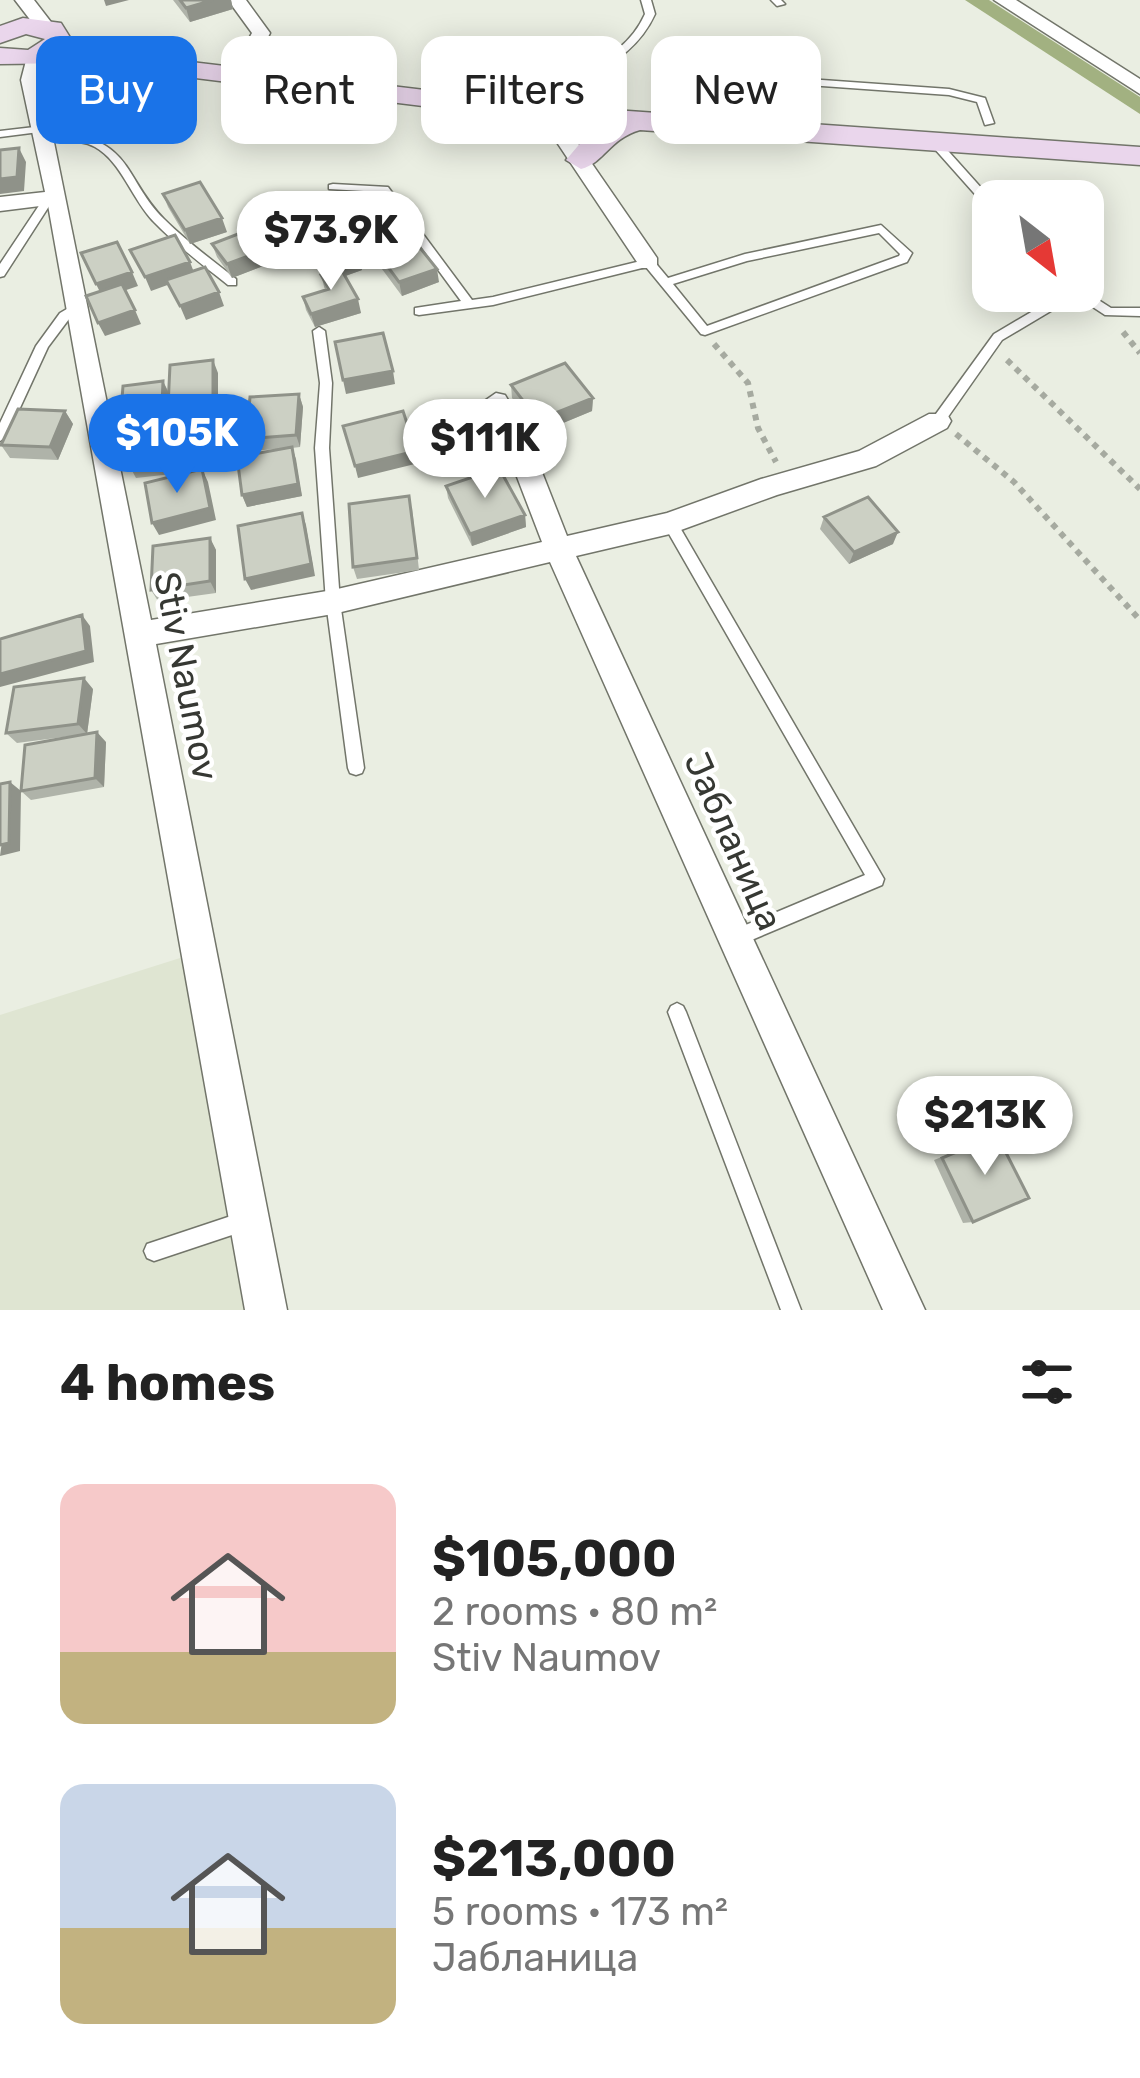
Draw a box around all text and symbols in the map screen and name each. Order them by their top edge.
chip: Buy [36,36,197,144]
chip: Rent [221,36,397,144]
chip: Filters [421,36,627,144]
chip: New [651,36,821,144]
north arrow [972,180,1104,312]
map controls [972,180,1104,312]
pin: $73.9K [233,191,429,293]
text: $73.9K [264,207,398,253]
pin: $105K [93,394,261,496]
pin: $111K [401,399,569,501]
text: $105K [115,410,239,456]
text: $111K [430,415,540,461]
street label: Stiv Naumov [145,568,228,784]
street label: Јабланица [675,746,792,937]
pin: $213K [901,1076,1069,1178]
text: $213K [924,1092,1046,1138]
icon: filters [1014,1349,1080,1415]
text: 4 homes [60,1352,275,1413]
text: $105,000 [432,1528,677,1589]
icon: home [156,1532,300,1676]
text: 2 rooms · 80 m² [432,1589,717,1635]
text: Stiv Naumov [432,1635,661,1681]
text: $213,000 [432,1828,676,1889]
icon: home [156,1832,300,1976]
text: 5 rooms · 173 m² [432,1889,728,1935]
text: Јабланица [432,1935,638,1981]

